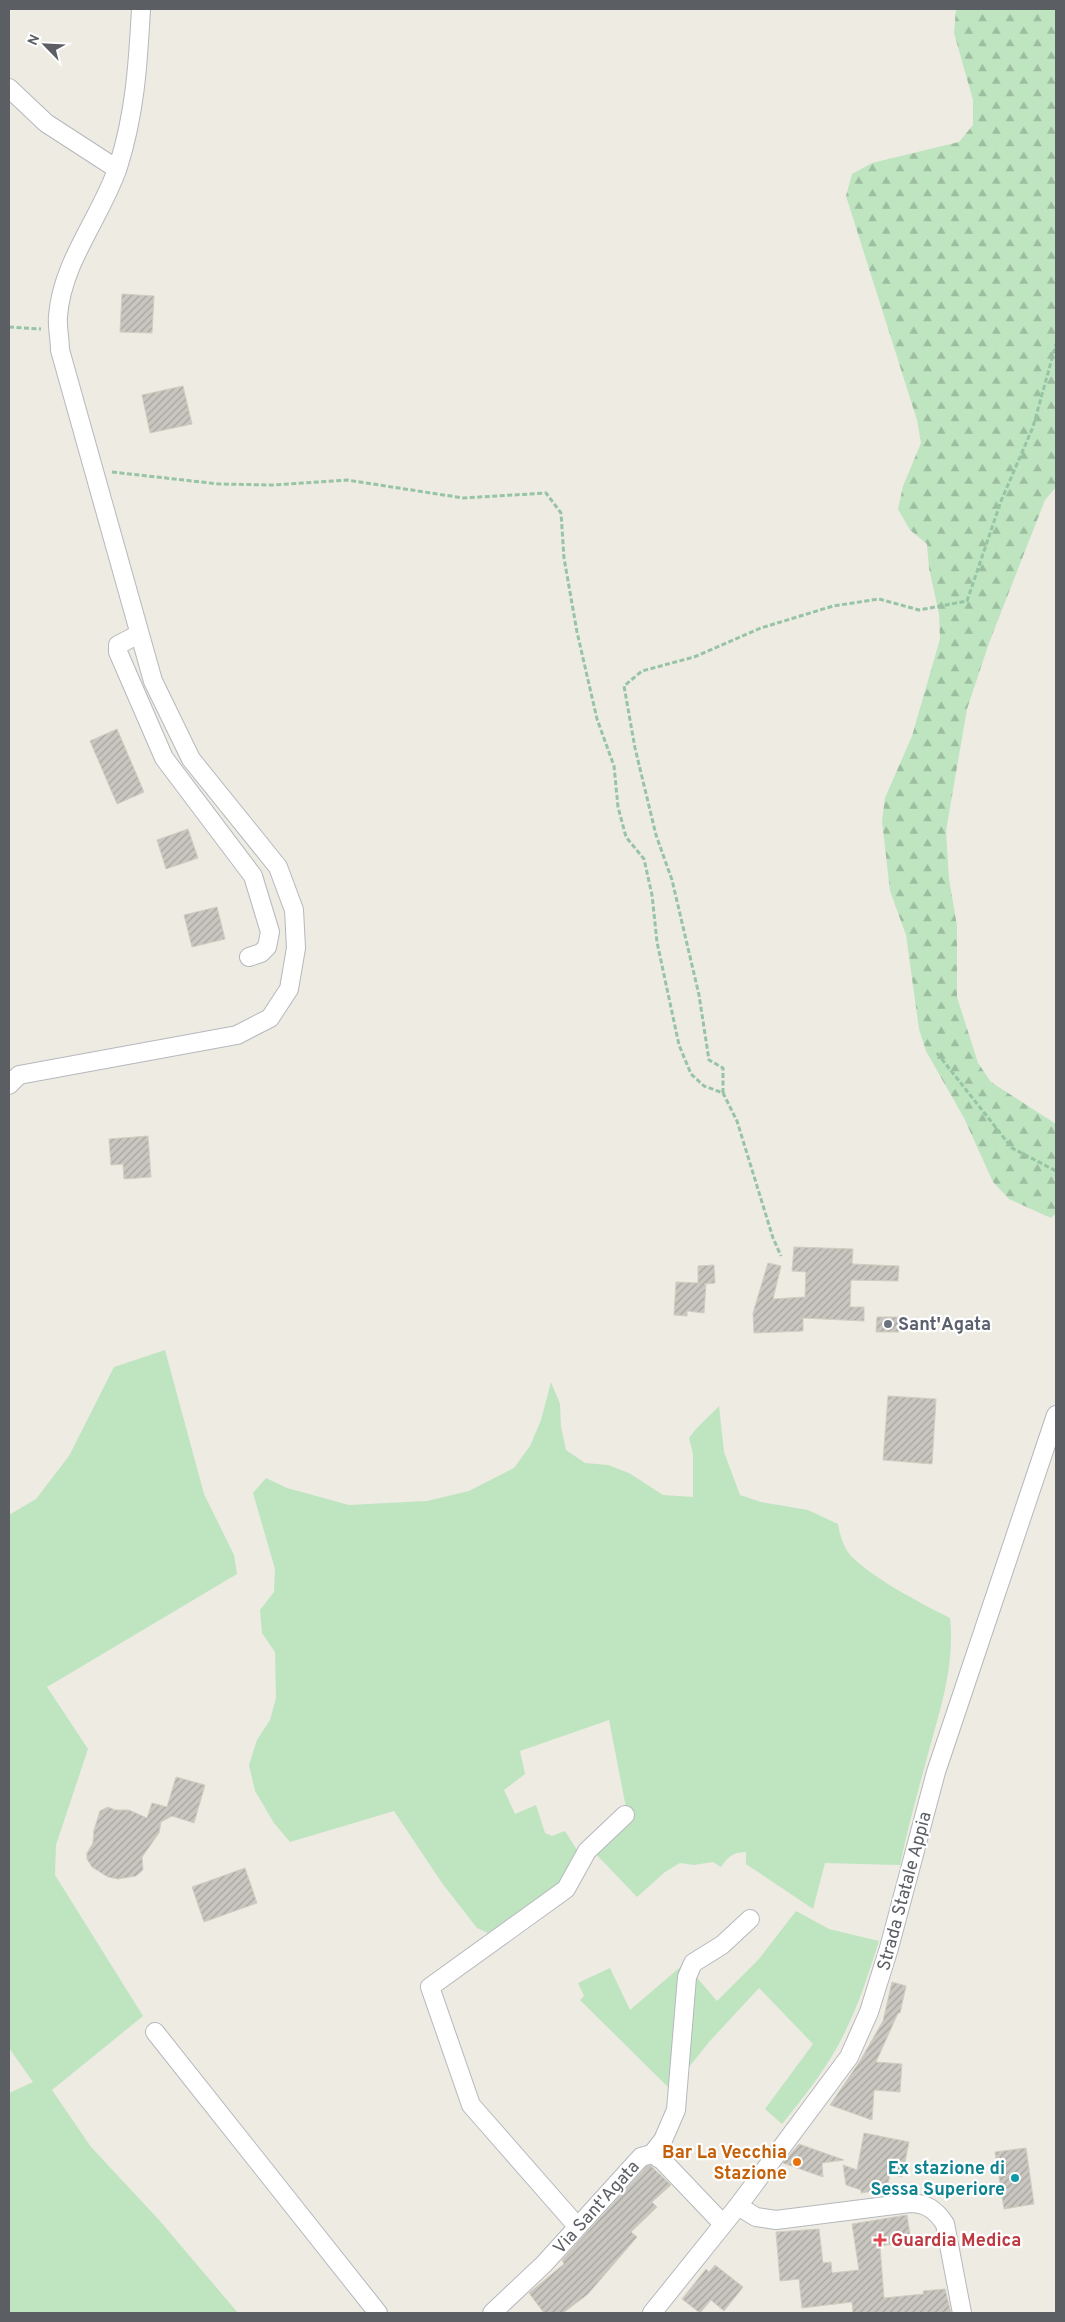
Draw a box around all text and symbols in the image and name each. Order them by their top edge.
north arrow [20,20,70,70]
text: N [25,32,44,48]
place label: Sant'Agata [898,1314,991,1337]
marker: Sant'Agata [882,1318,894,1330]
street label: Strada Statale Appia [873,1809,938,1973]
place label: Bar La Vecchia Stazione [662,2142,787,2186]
street label: Via Sant'Agata [549,2156,645,2260]
marker: Bar La Vecchia Stazione [791,2156,803,2168]
place label: Ex stazione di Sessa Superiore [870,2158,1005,2202]
marker: Ex stazione di Sessa Superiore [1009,2172,1021,2184]
place label: Guardia Medica [891,2230,1021,2253]
marker: Guardia Medica [873,2233,887,2247]

